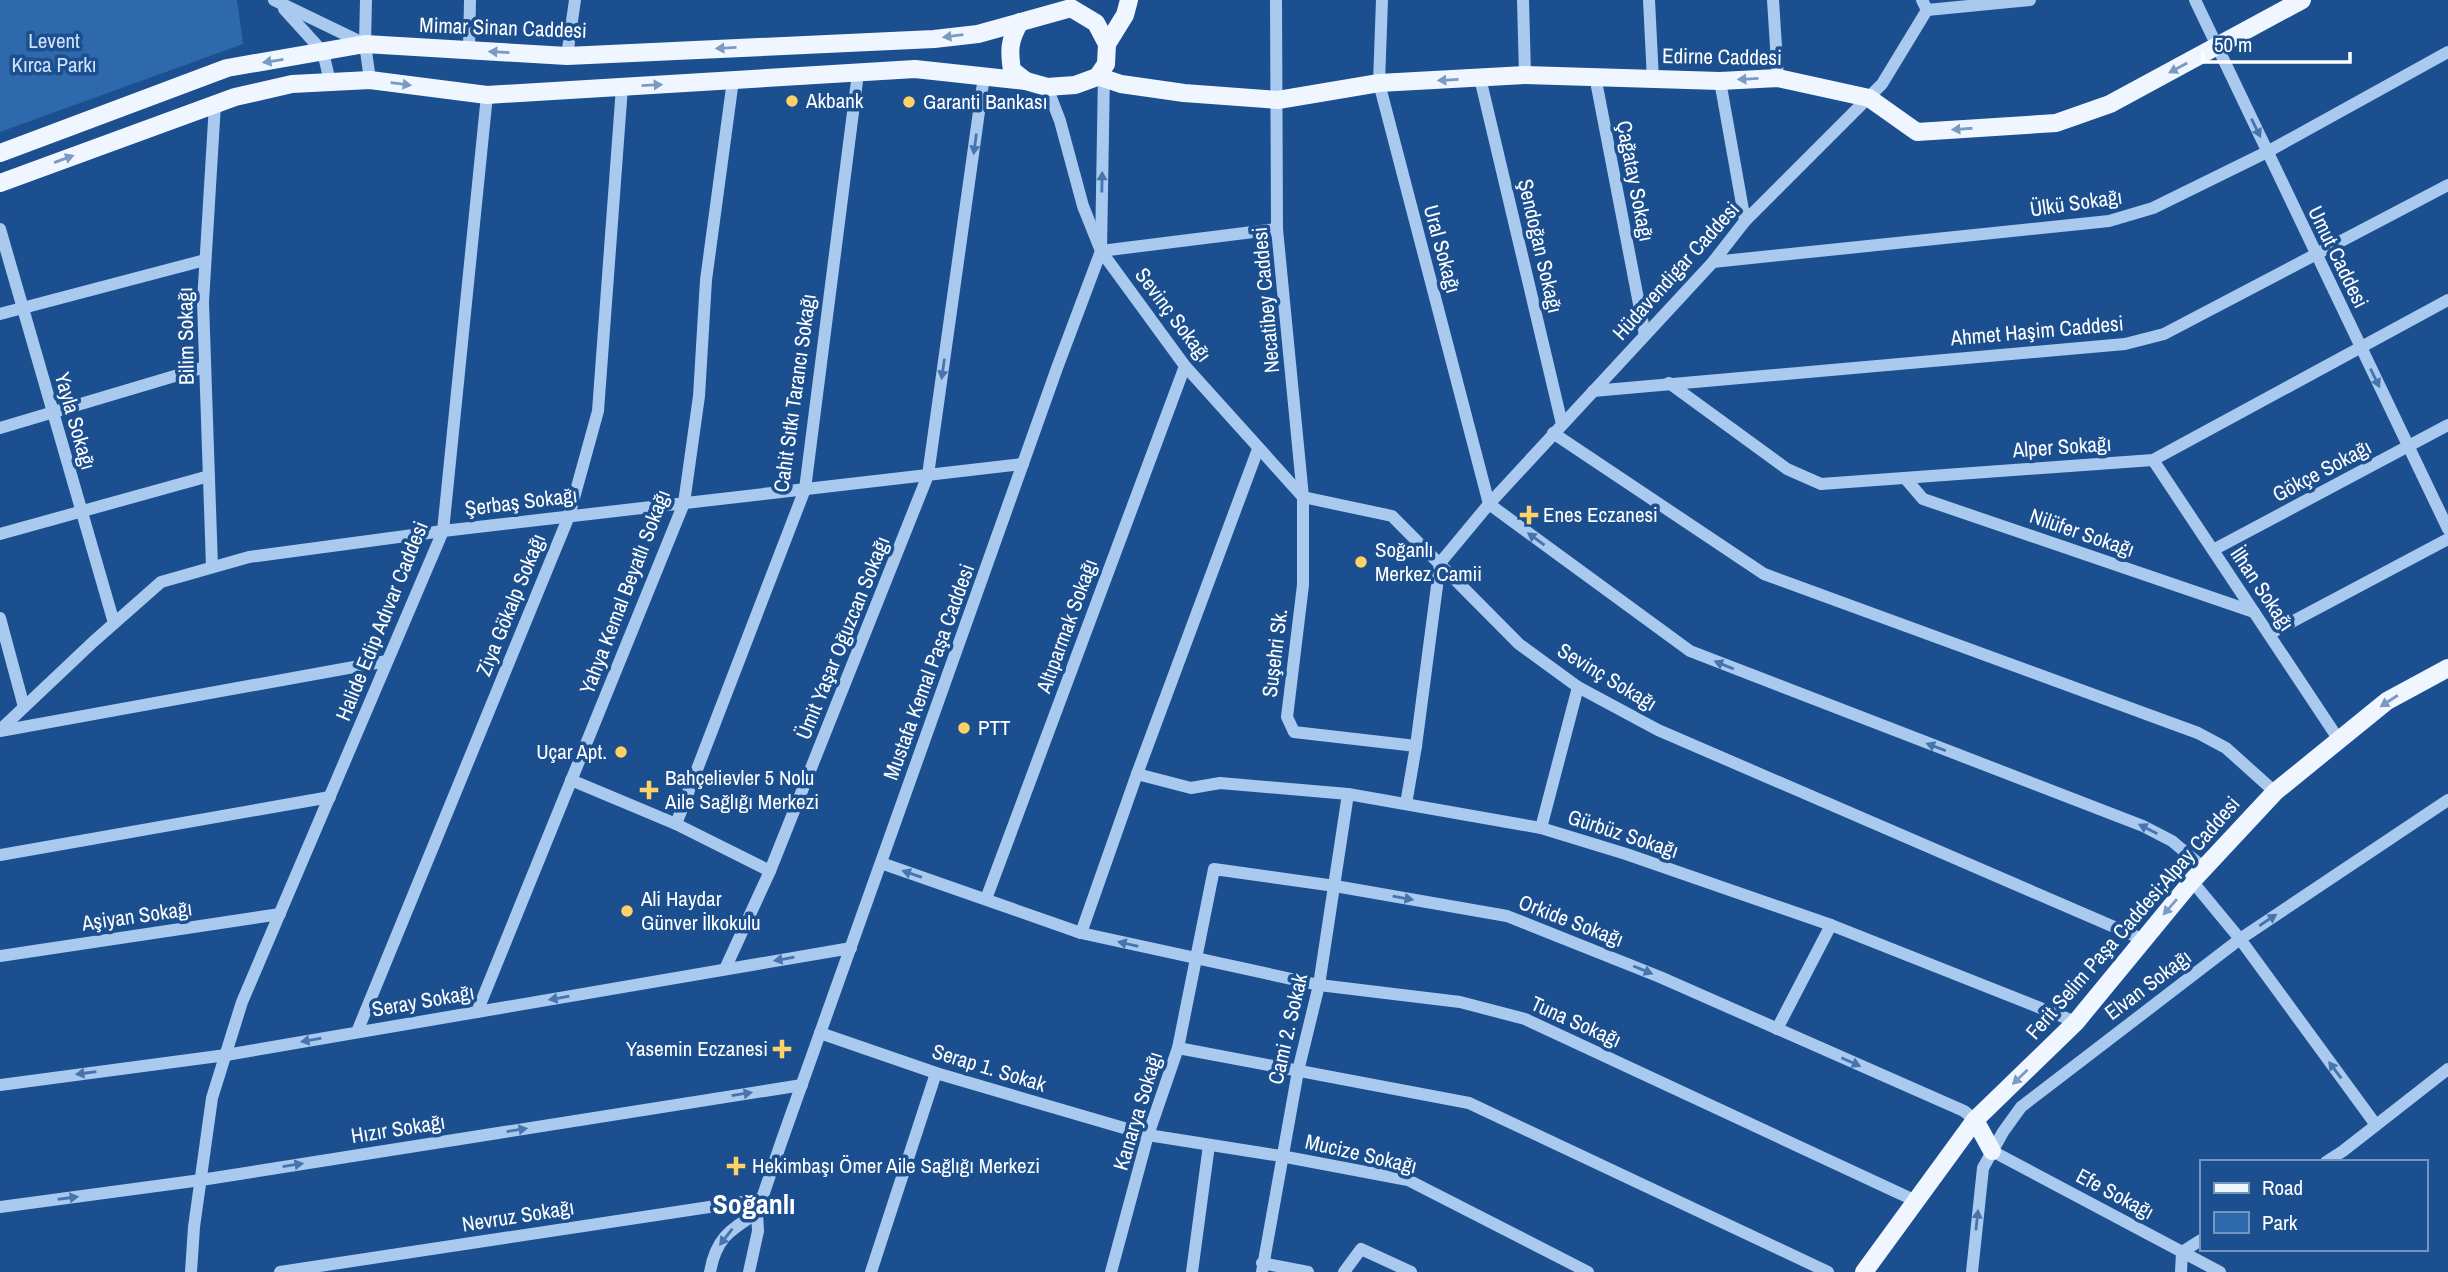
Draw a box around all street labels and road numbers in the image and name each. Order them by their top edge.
street label: Mimar Sinan Caddesi [419,10,587,45]
street label: Edirne Caddesi [1662,41,1782,72]
street label: Çağatay Sokağı [1610,118,1661,244]
street label: Şendoğan Sokağı [1511,176,1570,316]
street label: Ülkü Sokağı [2028,182,2124,223]
street label: Hüdavendigar Caddesi [1606,195,1746,346]
street label: Umut Caddesi [2301,201,2376,313]
street label: Ural Sokağı [1417,202,1468,296]
street label: Necatibey Caddesi [1245,226,1286,374]
street label: Sevinç Sokağı [1128,262,1218,368]
street label: Bilim Sokağı [170,287,201,385]
street label: Cahit Sıtkı Tarancı Sokağı [766,292,823,494]
street label: Ahmet Haşim Caddesi [1948,309,2125,353]
street label: Yayla Sokağı [48,369,103,473]
street label: Alper Sokağı [2011,429,2112,464]
street label: Gökçe Sokağı [2267,432,2376,509]
street label: Şerbaş Sokağı [463,480,579,523]
street label: Yahya Kemal Beyatlı Sokağı [572,485,677,698]
street label: Nilüfer Sokağı [2026,501,2138,564]
street label: Halide Edip Adıvar Caddesi [328,517,435,725]
street label: Ziya Gökalp Sokağı [469,529,552,680]
street label: Ümit Yaşar Oğuzcan Sokağı [789,532,897,744]
street label: İlhan Sokağı [2224,541,2301,637]
street label: Altıparmak Sokağı [1029,555,1104,698]
street label: Mustafa Kemal Paşa Caddesi [876,560,981,784]
street label: Suşehri Sk. [1255,607,1294,699]
street label: Sevinç Sokağı [1552,636,1662,718]
street label: Ferit Selim Paşa Caddesi;Alpay Caddesi [2019,790,2246,1045]
street label: Gürbüz Sokağı [1564,802,1682,865]
street label: Orkide Sokağı [1515,887,1628,954]
street label: Aşiyan Sokağı [79,893,194,938]
street label: Elvan Sokağı [2098,942,2197,1027]
street label: Cami 2. Sokak [1261,970,1314,1087]
street label: Seray Sokağı [369,977,476,1024]
street label: Tuna Sokağı [1526,989,1626,1054]
street label: Serap 1. Sokak [929,1036,1050,1099]
street label: Kanarya Sokağı [1106,1048,1169,1174]
street label: Hızır Sokağı [349,1107,447,1150]
street label: Mucize Sokağı [1302,1127,1420,1180]
street label: Efe Sokağı [2071,1161,2159,1226]
street label: Nevruz Sokağı [460,1192,576,1239]

